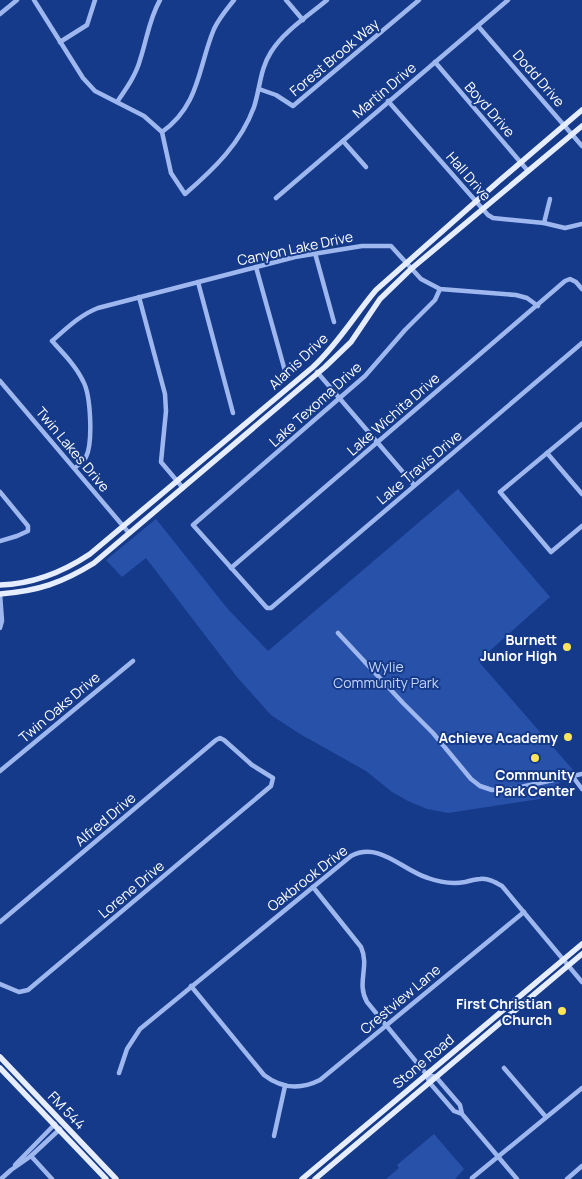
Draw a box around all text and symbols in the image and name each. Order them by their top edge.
street label: Forest Brook Way [285,14,383,100]
street label: Dodd Drive [509,45,569,111]
street label: Martin Drive [348,58,420,122]
street label: Boyd Drive [461,77,519,141]
street label: Hall Drive [442,147,496,205]
street label: Canyon Lake Drive [235,226,355,270]
street label: Alanis Drive [264,329,332,393]
street label: Lake Texoma Drive [265,357,365,451]
street label: Lake Wichita Drive [343,368,443,460]
street label: Twin Lakes Drive [32,403,114,495]
street label: Lake Travis Drive [372,426,466,508]
place label: Burnett Junior High [480,630,557,665]
marker: Burnett Junior High [561,641,573,653]
park label: Wylie Community Park [333,657,440,692]
street label: Twin Oaks Drive [15,668,103,746]
place label: Achieve Academy [439,728,558,747]
marker: Achieve Academy [562,731,574,743]
marker: Community Park Center [529,752,541,764]
place label: Community Park Center [495,765,575,800]
street label: Alfred Drive [71,788,139,850]
street label: Oakbrook Drive [263,841,351,915]
street label: Lorene Drive [94,856,168,922]
street label: Crestview Lane [356,960,444,1038]
place label: First Christian Church [456,994,552,1029]
marker: First Christian Church [556,1005,568,1017]
street label: Stone Road [388,1030,458,1092]
street label: FM 544 [44,1087,90,1133]

